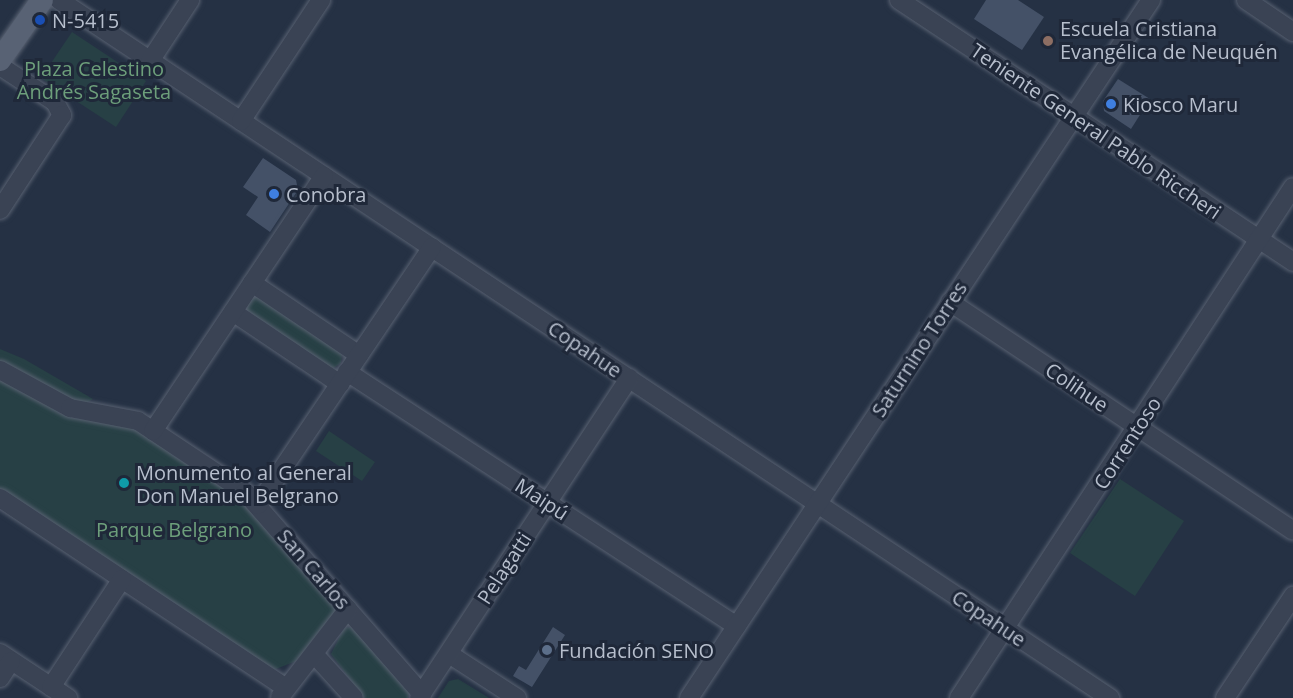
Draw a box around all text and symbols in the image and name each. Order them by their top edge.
place label: N-5415 [52,8,119,32]
marker: N-5415 [33,13,47,27]
place label: Escuela Cristiana Evangélica de Neuquén [1060,17,1278,64]
marker: Escuela Cristiana Evangélica de Neuquén [1041,34,1055,48]
street label: Teniente General Pablo Riccheri [966,38,1226,224]
park label: Plaza Celestino Andrés Sagaseta [17,56,171,103]
place label: Kiosco Maru [1123,92,1238,116]
marker: Kiosco Maru [1104,97,1118,111]
place label: Conobra [286,182,366,206]
marker: Conobra [267,187,281,201]
street label: Saturnino Torres [866,277,972,421]
street label: Copahue [544,316,626,382]
street label: Colihue [1041,357,1113,417]
street label: Correntoso [1088,392,1166,494]
place label: Monumento al General Don Manuel Belgrano [136,460,352,507]
street label: Maipú [511,473,573,525]
marker: Monumento al General Don Manuel Belgrano [117,476,131,490]
park label: Parque Belgrano [96,517,252,541]
street label: San Carlos [273,524,355,614]
street label: Pelagatti [472,528,536,608]
street label: Copahue [948,585,1030,651]
place label: Fundación SENO [559,638,714,662]
marker: Fundación SENO [540,643,554,657]

